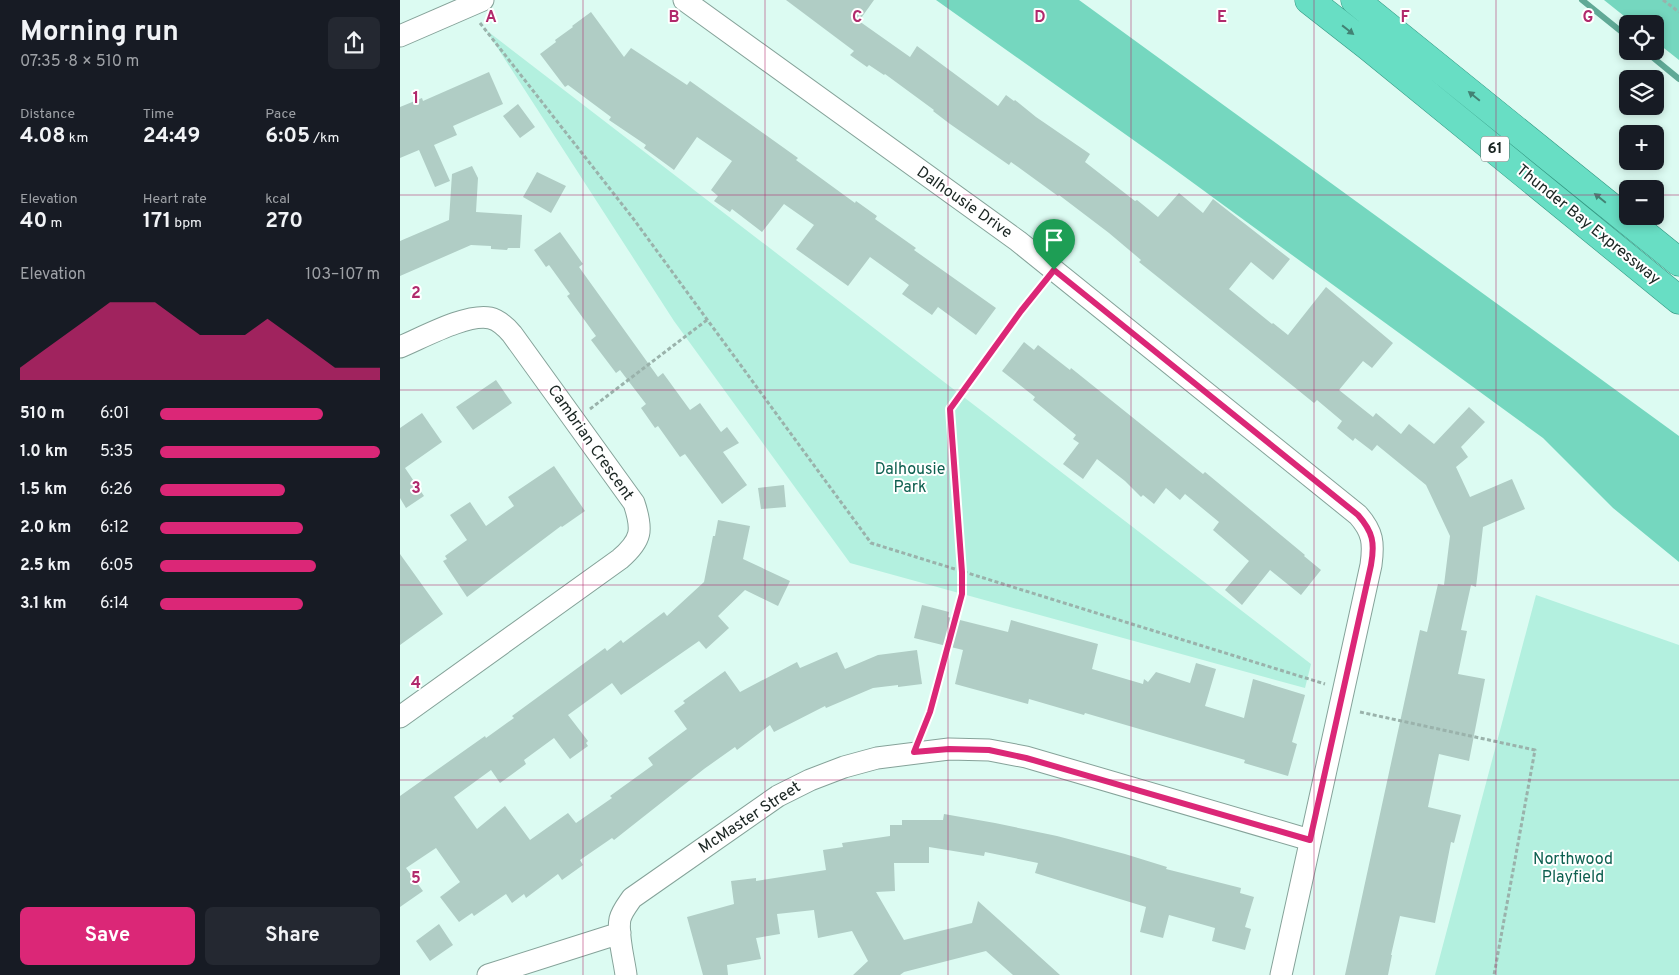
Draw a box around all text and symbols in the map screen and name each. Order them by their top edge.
text: A [485,8,497,28]
text: B [668,8,680,28]
text: C [852,8,862,28]
text: D [1034,8,1046,28]
text: E [1217,8,1227,28]
text: F [1400,8,1410,28]
text: G [1583,8,1593,28]
text: Morning run [20,15,179,51]
map controls [1619,15,1664,225]
button: locate [1619,15,1664,60]
button: share [328,17,380,69]
one-way arrow [1341,25,1355,35]
text: 07:35 · 8 × 510 m [20,52,139,72]
button: layers [1619,70,1664,115]
text: 1 [413,89,419,109]
one-way arrow [1468,90,1481,101]
text: Distance [20,106,75,123]
text: Time [143,106,174,123]
text: Pace [265,106,296,123]
text: 4.08 [20,123,66,150]
text: 24:49 [143,123,201,150]
text: 6:05 [265,123,310,150]
button: + [1619,125,1664,170]
text: km [66,130,88,147]
text: /km [310,130,339,147]
road number: 61 [1481,136,1509,162]
street label: Thunder Bay Expressway [1512,161,1664,289]
street label: Dalhousie Drive [912,163,1016,243]
button: − [1619,180,1664,225]
text: Elevation [20,191,78,208]
text: Heart rate [143,191,207,208]
text: kcal [265,191,290,208]
one-way arrow [1594,192,1607,203]
text: 40 [20,208,47,235]
text: 171 [143,208,171,235]
text: 270 [265,208,303,235]
text: m [47,215,62,232]
text: bpm [171,215,202,232]
pin [1033,219,1075,270]
icon: arrive [1040,226,1068,254]
text: Elevation [20,265,86,285]
text: 103–107 m [305,265,380,285]
text: 2 [411,284,421,304]
street label: Cambrian Crescent [543,381,637,505]
text: 510 m [20,404,65,424]
text: 6:01 [100,404,129,424]
text: 1.0 km [20,442,68,462]
text: 5:35 [100,442,133,462]
park label: Dalhousie Park [875,460,945,498]
text: 3 [411,479,421,499]
text: 1.5 km [20,480,67,500]
text: 6:26 [100,480,133,500]
text: 2.0 km [20,518,71,538]
text: 6:12 [100,518,129,538]
text: 2.5 km [20,556,70,576]
text: 6:05 [100,556,133,576]
text: 3.1 km [20,594,67,614]
text: 6:14 [100,594,129,614]
text: 4 [411,674,421,694]
street label: McMaster Street [695,778,805,858]
park label: Northwood Playfield [1533,850,1613,888]
text: 5 [411,869,421,889]
button: Save [20,907,195,965]
button: Share [205,907,380,965]

